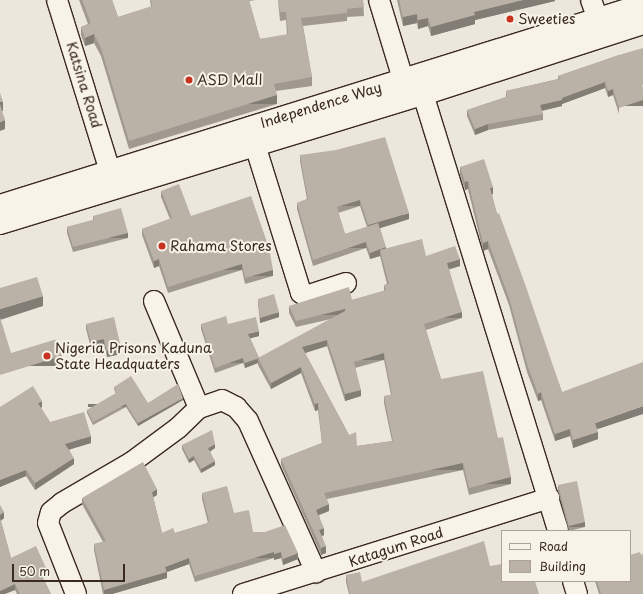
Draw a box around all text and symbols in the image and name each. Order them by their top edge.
place label: Sweeties [518,11,575,27]
marker: Sweeties [505,14,515,24]
street label: Katsina Road [63,40,105,130]
place label: ASD Mall [197,72,262,88]
marker: ASD Mall [184,75,194,85]
street label: Independence Way [258,78,384,132]
place label: Rahama Stores [170,238,272,254]
marker: Rahama Stores [157,241,167,251]
place label: Nigeria Prisons Kaduna State Headquaters [55,340,211,372]
marker: Nigeria Prisons Kaduna State Headquaters [42,351,52,361]
street label: Katagum Road [347,524,445,570]
legend [501,530,631,582]
text: Road [539,537,568,555]
scale bar [14,556,127,582]
text: Building [539,557,586,575]
text: 50 m [19,562,50,580]

